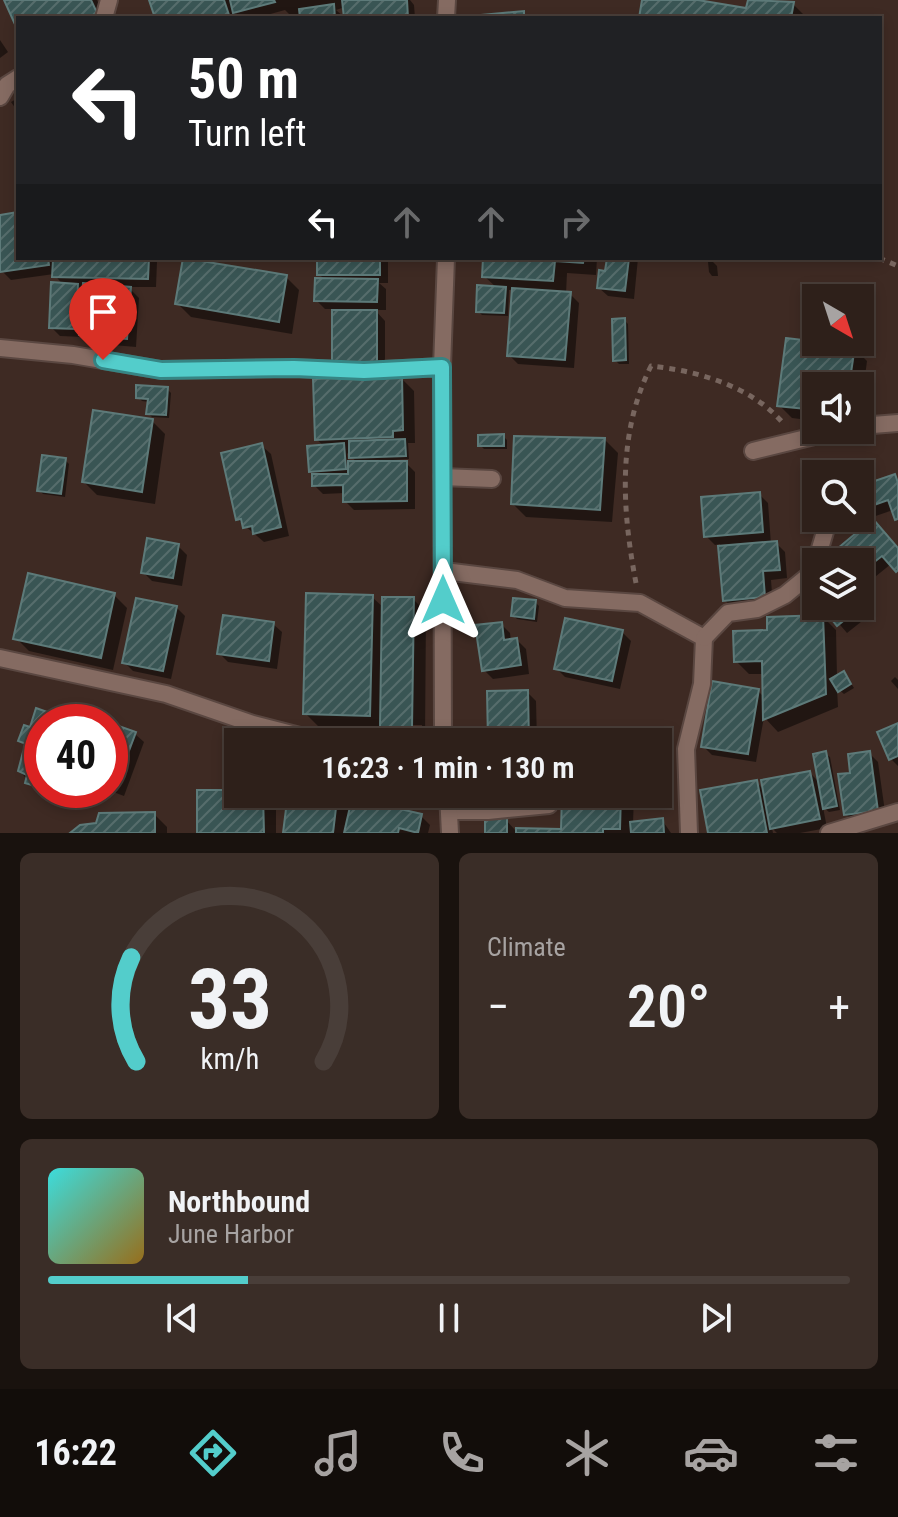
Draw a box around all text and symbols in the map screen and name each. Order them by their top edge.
text: 50 m [188,46,299,112]
icon: left [56,48,160,152]
text: Turn left [188,113,306,155]
icon: left [301,200,345,244]
icon: ahead [385,200,429,244]
icon: ahead [469,200,513,244]
icon: right [553,200,597,244]
pin [69,278,137,360]
north arrow [802,284,874,356]
map controls [802,284,874,620]
icon: arrive [81,290,125,334]
button: sound [802,372,874,444]
button: search [802,460,874,532]
button: layers [802,548,874,620]
position arrow [401,558,485,642]
speed limit sign: 40 [24,704,128,808]
text: 16:23 · 1 min · 130 m [321,750,575,785]
text: Climate [487,932,566,962]
text: 33 [187,951,272,1048]
text: 20° [627,971,710,1042]
text: − [487,981,509,1033]
text: + [828,981,850,1033]
text: km/h [200,1042,259,1076]
text: Northbound [168,1184,310,1219]
text: June Harbor [168,1219,294,1249]
icon: previous [160,1296,204,1340]
icon: pause [427,1296,471,1340]
icon: next [694,1296,738,1340]
icon: directions [185,1425,241,1481]
icon: music [310,1425,366,1481]
icon: phone [434,1425,490,1481]
icon: climate [559,1425,615,1481]
icon: car [683,1425,739,1481]
icon: filters [808,1425,864,1481]
text: 16:22 [34,1432,117,1474]

